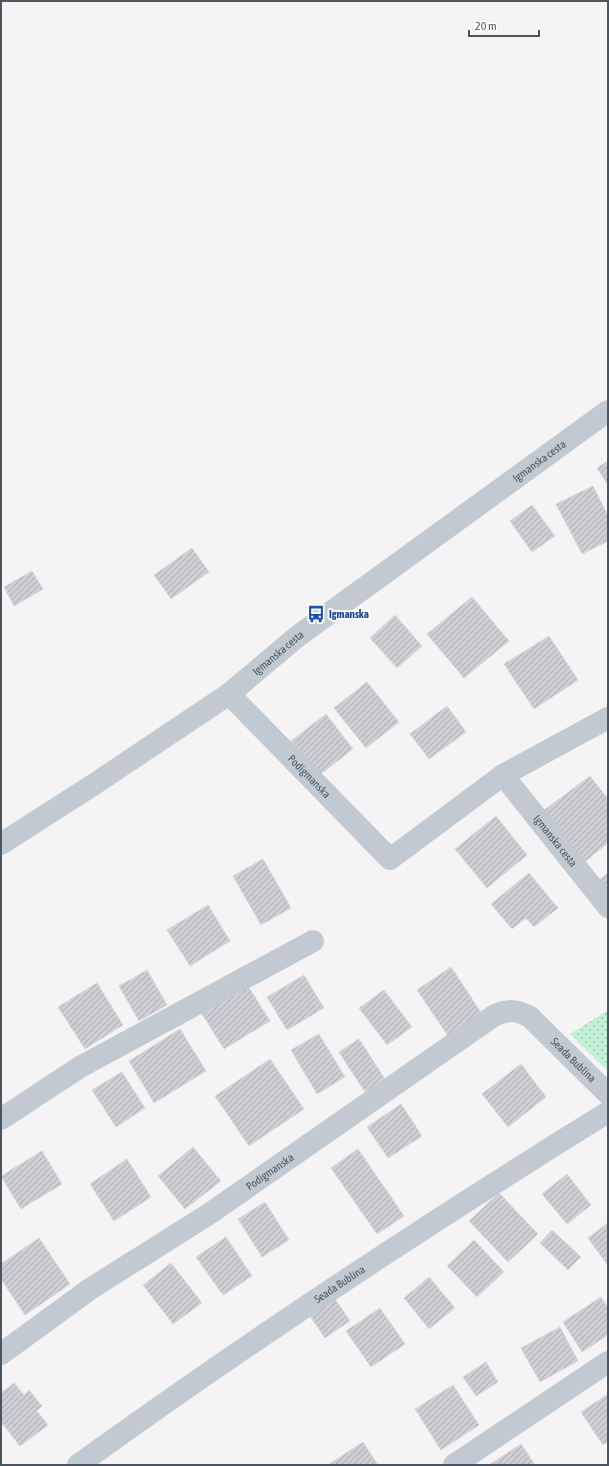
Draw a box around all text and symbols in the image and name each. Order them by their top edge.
scale bar [469,12,539,38]
text: 20 m [475,19,497,33]
street label: Igmanska cesta [510,438,568,484]
bus stop icon: Igmanska [306,604,326,624]
place label: Igmanska [329,608,369,620]
street label: Igmanska cesta [250,628,306,677]
street label: Podigmanska [286,752,333,800]
street label: Igmanska cesta [531,813,579,869]
street label: Seada Bublina [549,1035,598,1085]
street label: Podigmanska [244,1151,296,1192]
street label: Seada Bublina [312,1263,367,1305]

